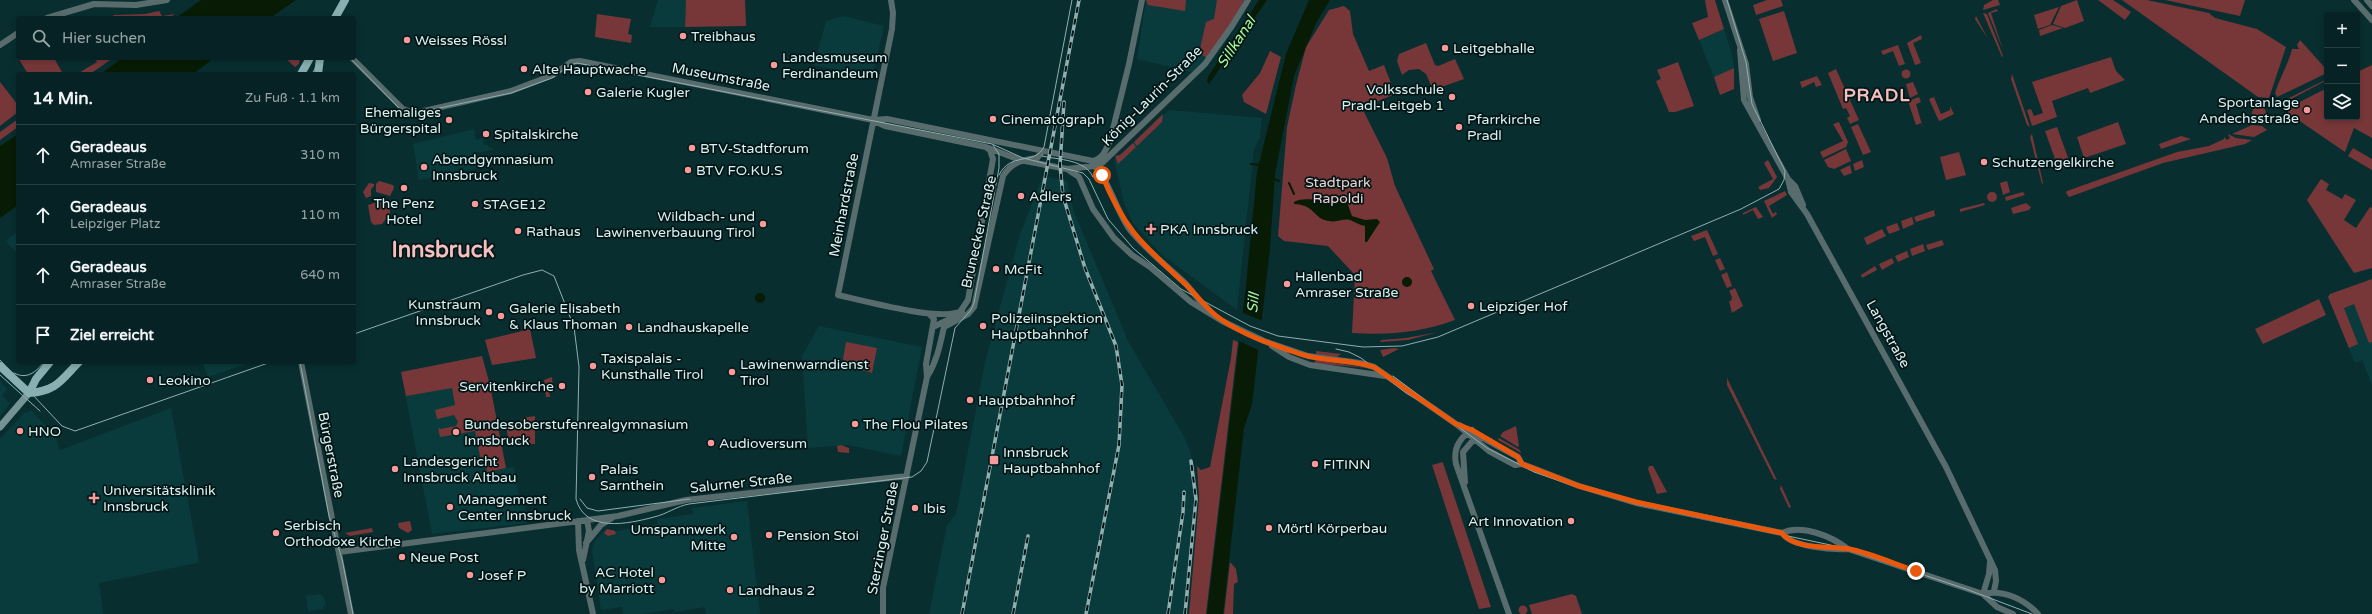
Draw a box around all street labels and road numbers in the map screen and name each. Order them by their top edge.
street label: König-Laurin-Straße [1098,42,1206,150]
street label: Museumstraße [671,59,772,95]
street label: Meinhardstraße [826,152,862,258]
street label: Brunecker Straße [958,174,1000,290]
street label: Langstraße [1862,297,1914,371]
street label: Bürgerstraße [314,411,348,499]
street label: Salurner Straße [689,469,793,497]
street label: Sterzinger Straße [864,480,902,596]

